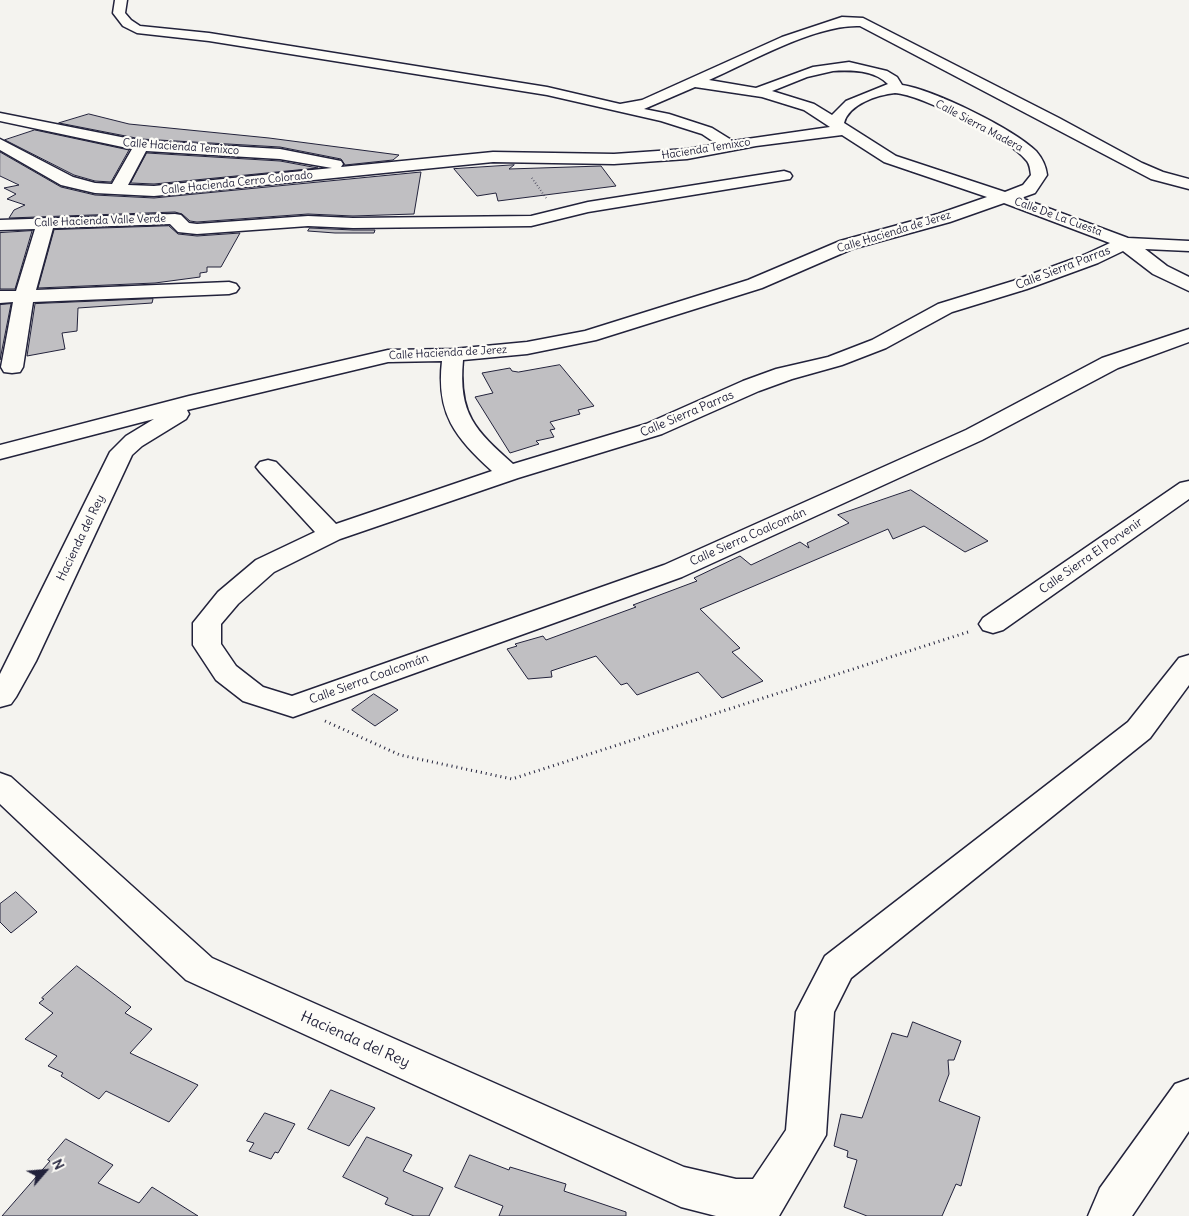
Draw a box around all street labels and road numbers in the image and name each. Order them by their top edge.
street label: Calle Sierra Madera [933,97,1025,155]
street label: Hacienda Temixco [661,135,751,163]
street label: Calle Hacienda Temixco [122,136,240,158]
street label: Calle Hacienda Cerro Colorado [160,168,314,198]
street label: Calle De La Cuesta [1012,195,1104,239]
street label: Calle Hacienda de Jerez [835,208,953,256]
street label: Calle Hacienda Valle Verde [34,212,166,230]
street label: Calle Sierra Parras [1014,243,1112,293]
street label: Calle Hacienda de Jerez [388,343,508,363]
street label: Calle Sierra Parras [638,388,736,440]
street label: Hacienda del Rey [54,493,108,583]
street label: Calle Sierra Coalcomán [688,505,808,569]
street label: Calle Sierra El Porvenir [1037,515,1145,597]
street label: Calle Sierra Coalcomán [307,651,431,707]
street label: Hacienda del Rey [298,1008,412,1072]

